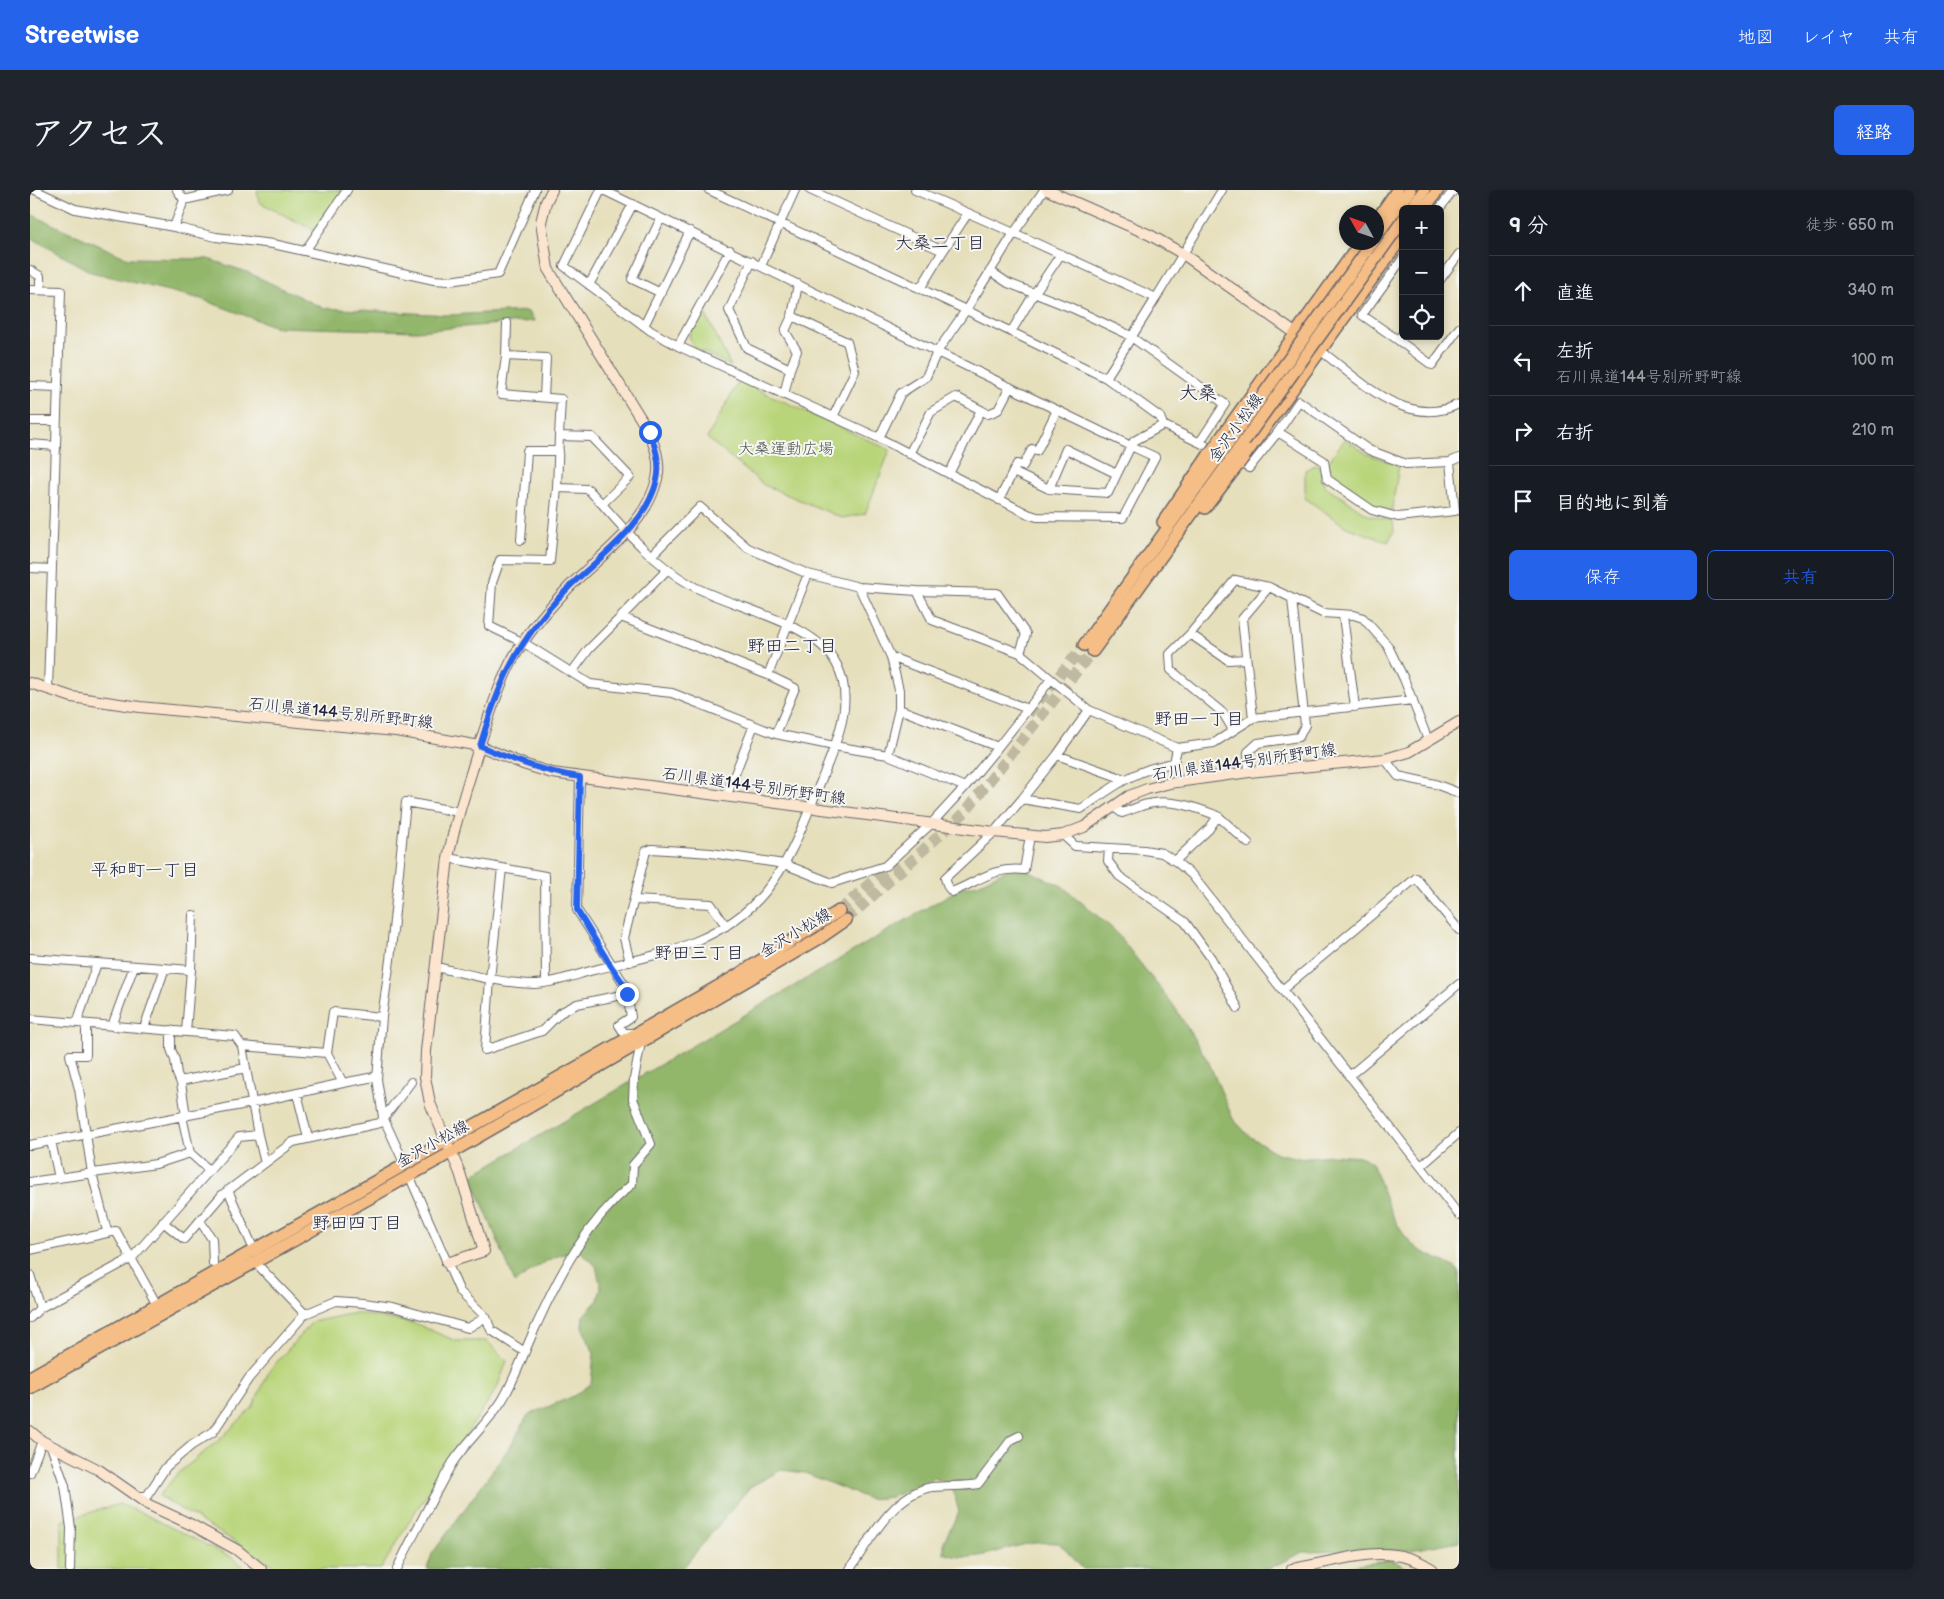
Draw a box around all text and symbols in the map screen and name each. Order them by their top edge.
text: Streetwise [25,21,139,50]
text: 地図 [1738,27,1774,48]
text: レイヤ [1802,27,1855,48]
text: 共有 [1883,27,1919,48]
button: 経路 [1834,105,1914,155]
text: アクセス [30,113,168,156]
north arrow [1339,205,1384,250]
map controls [1399,205,1444,340]
button: + [1399,205,1444,250]
text: 9 分 [1509,213,1548,238]
text: 徒歩 · 650 m [1806,216,1894,235]
district label: 大桑二丁目 [895,233,985,254]
button: − [1399,250,1444,295]
icon: ahead [1509,277,1537,305]
text: 340 m [1847,281,1894,300]
text: 直進 [1556,282,1594,305]
button: locate [1399,295,1444,340]
text: 左折 [1556,340,1594,363]
icon: left [1509,347,1537,375]
text: 100 m [1851,351,1894,370]
text: 石川県道144号別所野町線 [1556,368,1742,387]
district label: 大桑 [1179,382,1217,405]
street label: 金沢小松線 [1205,390,1267,466]
icon: right [1509,417,1537,445]
route start [639,421,662,444]
text: 210 m [1852,421,1894,440]
text: 右折 [1556,422,1594,445]
park label: 大桑運動広場 [738,440,834,459]
icon: arrive [1509,487,1537,515]
text: 目的地に到着 [1556,492,1670,515]
button: 保存 [1509,550,1697,600]
button: 共有 [1707,550,1894,600]
district label: 野田二丁目 [747,636,837,657]
street label: 石川県道144号別所野町線 [247,694,434,733]
district label: 野田一丁目 [1154,709,1244,730]
street label: 石川県道144号別所野町線 [1151,740,1337,785]
street label: 石川県道144号別所野町線 [661,764,847,809]
district label: 平和町一丁目 [91,860,199,881]
street label: 金沢小松線 [757,905,835,962]
district label: 野田三丁目 [654,943,744,964]
route end [616,983,639,1006]
street label: 金沢小松線 [393,1117,472,1172]
district label: 野田四丁目 [312,1213,402,1234]

